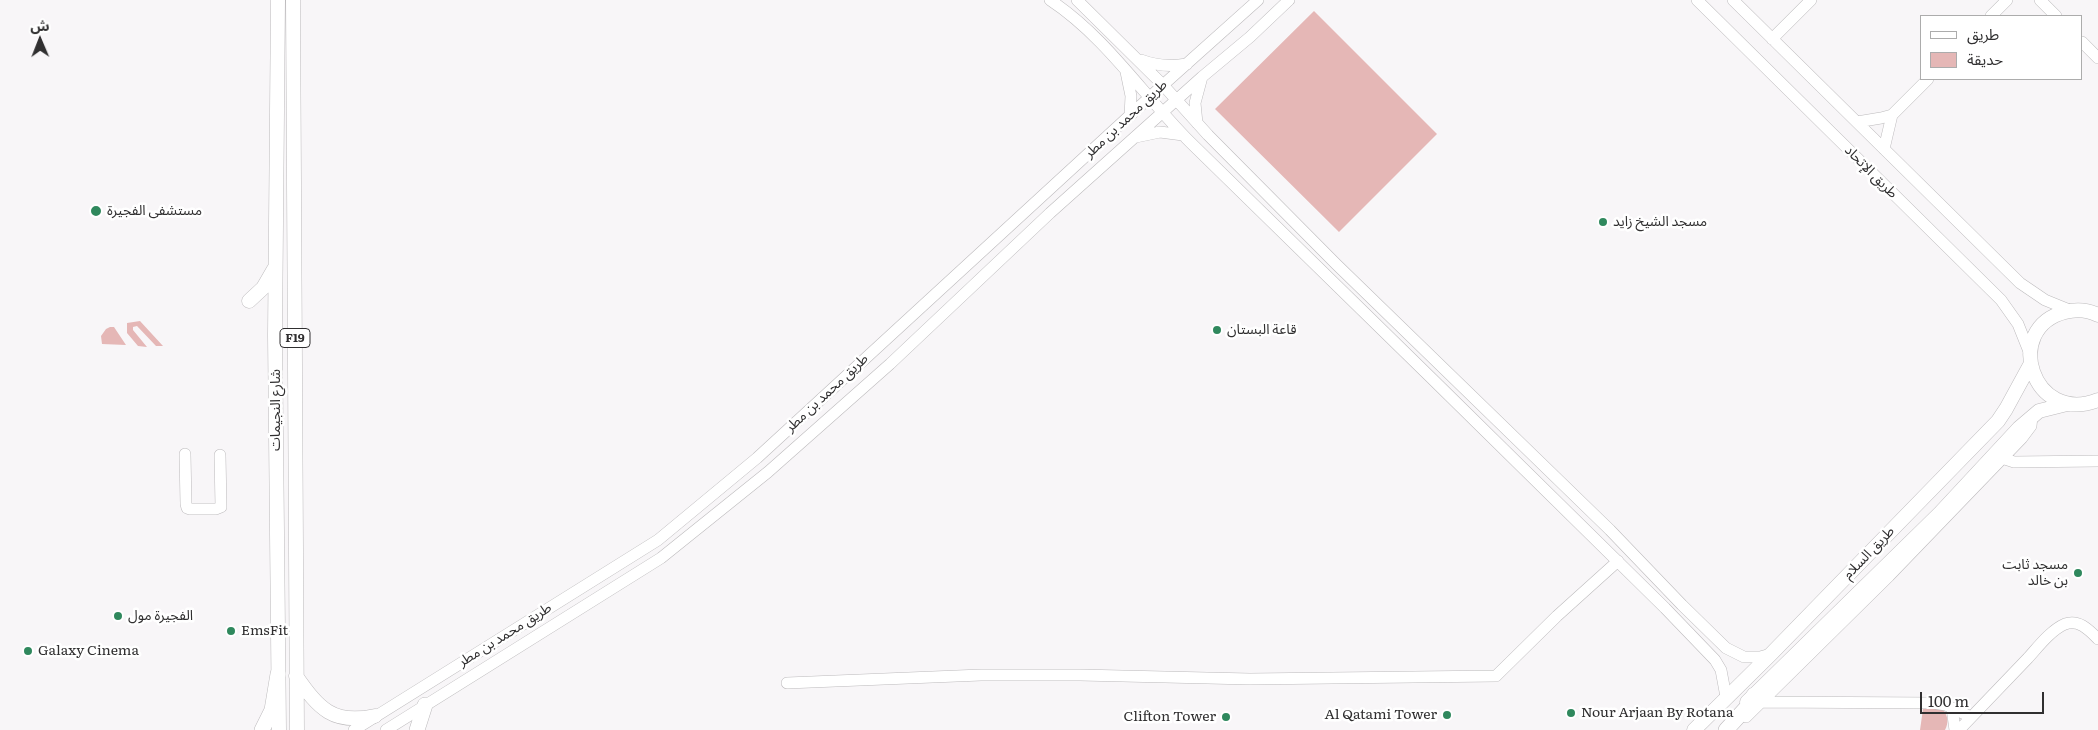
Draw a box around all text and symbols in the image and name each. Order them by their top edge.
north arrow [15,15,65,65]
text: ش [30,15,50,35]
legend [1920,15,2083,80]
text: طريق [1967,22,1999,45]
text: حديقة [1967,47,2003,70]
street label: طريق محمد بن مطر [1081,76,1171,162]
street label: طريق اﻹتحاد [1841,142,1901,202]
place label: مستشفى الفجيرة [107,203,202,219]
marker: مستشفى الفجيرة [89,204,103,218]
place label: مسجد الشيخ زايد [1613,214,1707,230]
marker: مسجد الشيخ زايد [1597,216,1609,228]
place label: قاعة البستان [1227,322,1297,338]
marker: قاعة البستان [1211,324,1223,336]
road number: F19 [280,328,310,348]
street label: طريق محمد بن مطر [782,350,872,436]
street label: شارع النجيمات [268,369,284,451]
street label: طريق السلام [1840,523,1898,583]
place label: مسجد ثابت بن خالد [2002,557,2068,590]
marker: مسجد ثابت بن خالد [2072,567,2084,579]
street label: طريق محمد بن مطر [455,599,555,671]
place label: الفجيرة مول [128,608,193,624]
marker: الفجيرة مول [112,610,124,622]
place label: EmsFit [241,623,288,639]
marker: EmsFit [225,625,237,637]
place label: Galaxy Cinema [38,643,139,659]
marker: Galaxy Cinema [22,645,34,657]
scale bar [1923,682,2047,714]
text: 100 m [1928,689,1969,712]
place label: Nour Arjaan By Rotana [1581,705,1733,721]
place label: Al Qatami Tower [1324,707,1437,723]
marker: Nour Arjaan By Rotana [1565,707,1577,719]
place label: Clifton Tower [1124,709,1216,725]
marker: Al Qatami Tower [1441,709,1453,721]
marker: Clifton Tower [1220,711,1232,723]

